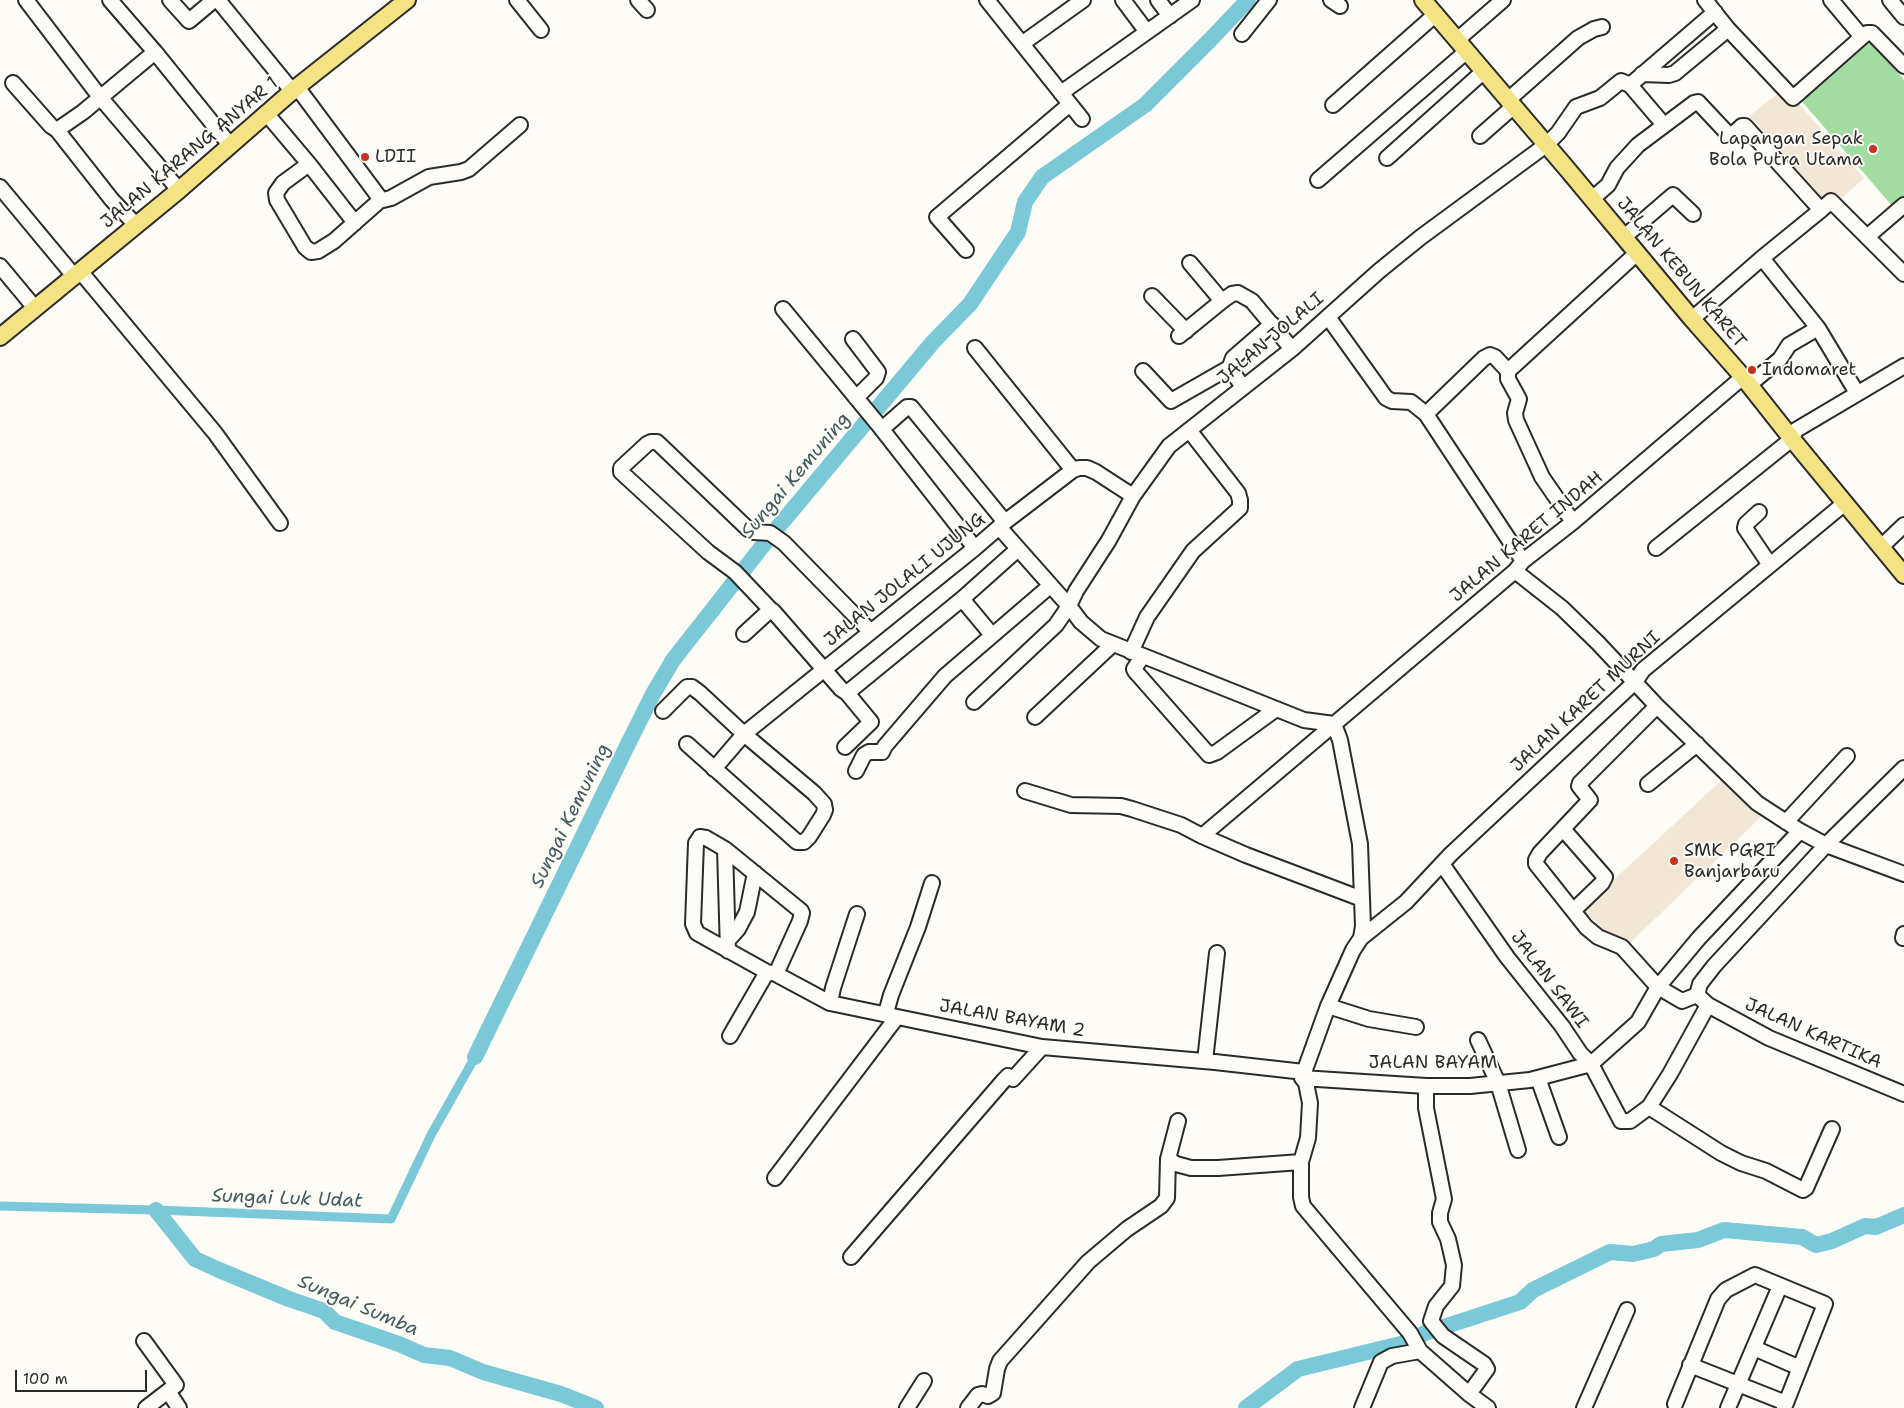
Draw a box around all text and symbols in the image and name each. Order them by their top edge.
street label: JALAN KARANG ANYAR 1 [97,73,283,233]
place label: Lapangan Sepak Bola Putra Utama [1709,128,1863,170]
marker: Lapangan Sepak Bola Putra Utama [1867,143,1879,155]
place label: LDII [375,146,416,168]
marker: LDII [359,151,371,163]
street label: JALAN KEBUN KARET [1612,193,1750,353]
street label: JALAN JOLALI [1213,288,1329,390]
place label: Indomaret [1762,359,1856,381]
marker: Indomaret [1746,364,1758,376]
water label: Sungai Kemuning [737,408,855,544]
street label: JALAN KARET INDAH [1446,467,1608,607]
street label: JALAN JOLALI UJUNG [820,509,990,651]
street label: JALAN KARET MURNI [1507,627,1665,777]
water label: Sungai Kemuning [526,740,616,892]
place label: SMK PGRI Banjarbaru [1684,840,1780,882]
marker: SMK PGRI Banjarbaru [1668,855,1680,867]
street label: JALAN SAWI [1506,927,1592,1033]
street label: JALAN KARTIKA [1741,994,1885,1074]
street label: JALAN BAYAM 2 [937,996,1087,1042]
street label: JALAN BAYAM [1369,1052,1497,1074]
water label: Sungai Luk Udat [211,1185,363,1213]
water label: Sungai Sumba [294,1270,422,1342]
scale bar [18,1360,150,1392]
text: 100 m [23,1369,68,1389]

